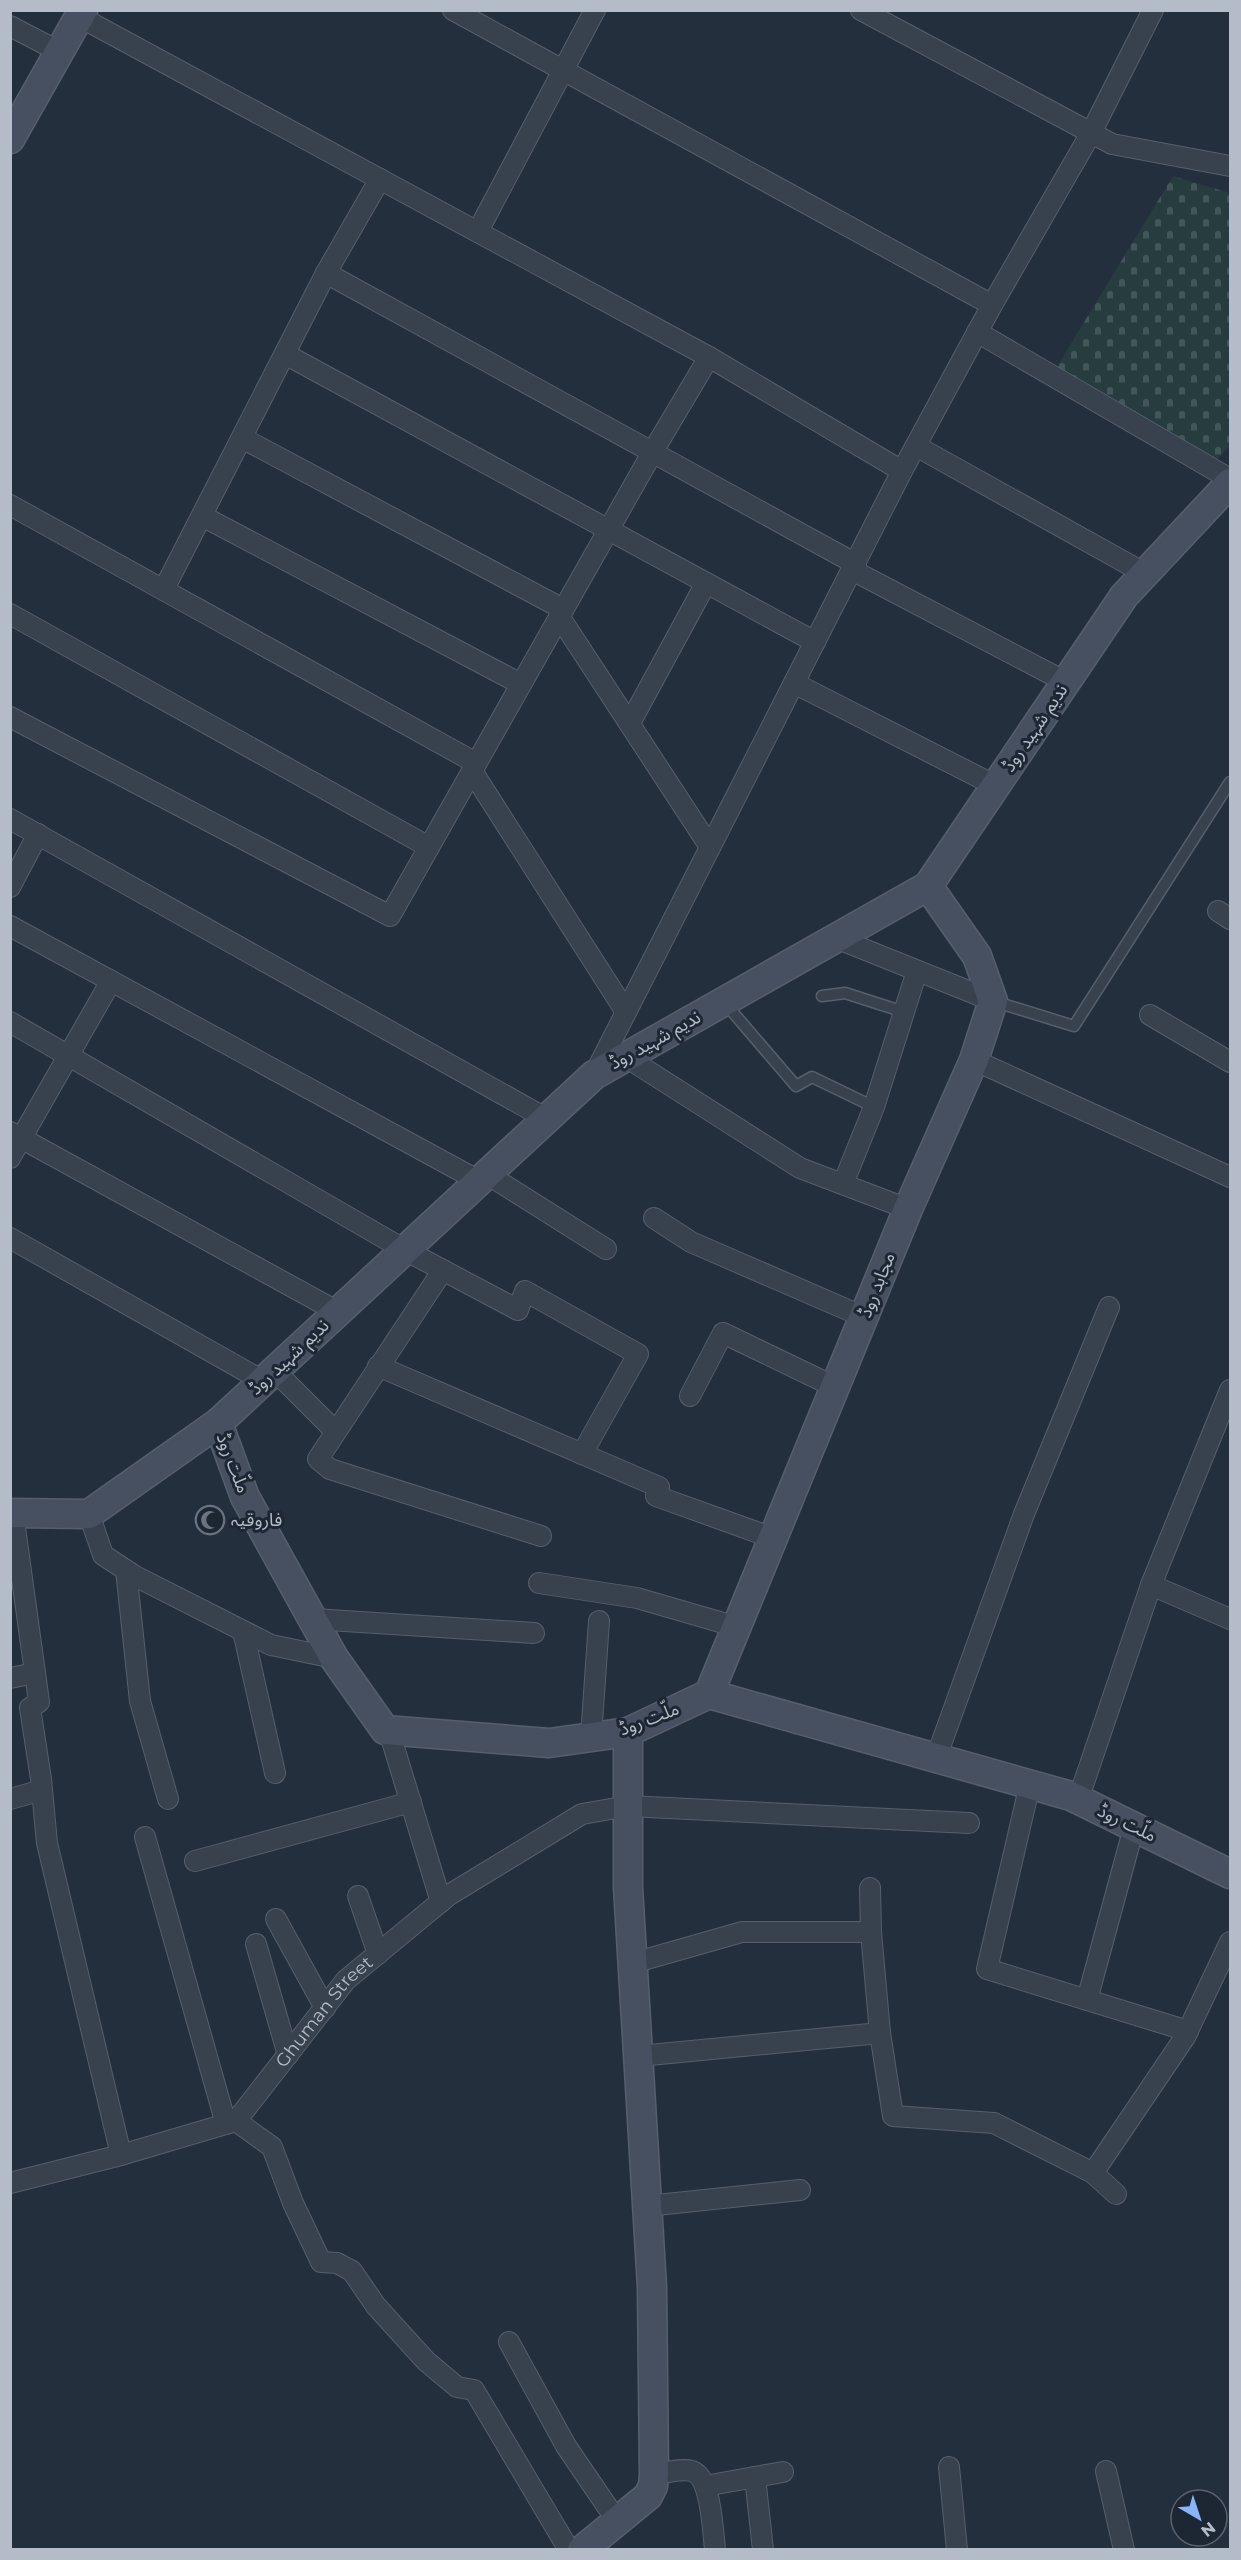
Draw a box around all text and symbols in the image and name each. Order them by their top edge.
street label: ندیم شہید روڈ [998,680,1074,777]
street label: ندیم شہید روڈ [606,1006,705,1076]
street label: مجاہد روڈ [854,1249,900,1321]
street label: ندیم شہید روڈ [245,1315,335,1401]
street label: ملّت روڈ [212,1429,258,1496]
mosque icon: فاروقیہ [194,1504,226,1536]
place label: فاروقیہ [231,1509,282,1531]
street label: ملّت روڈ [615,1694,682,1740]
street label: ملّت روڈ [1094,1796,1161,1847]
street label: Ghuman Street [271,1952,377,2072]
north arrow [1169,2488,1229,2548]
text: N [1197,2518,1219,2541]

